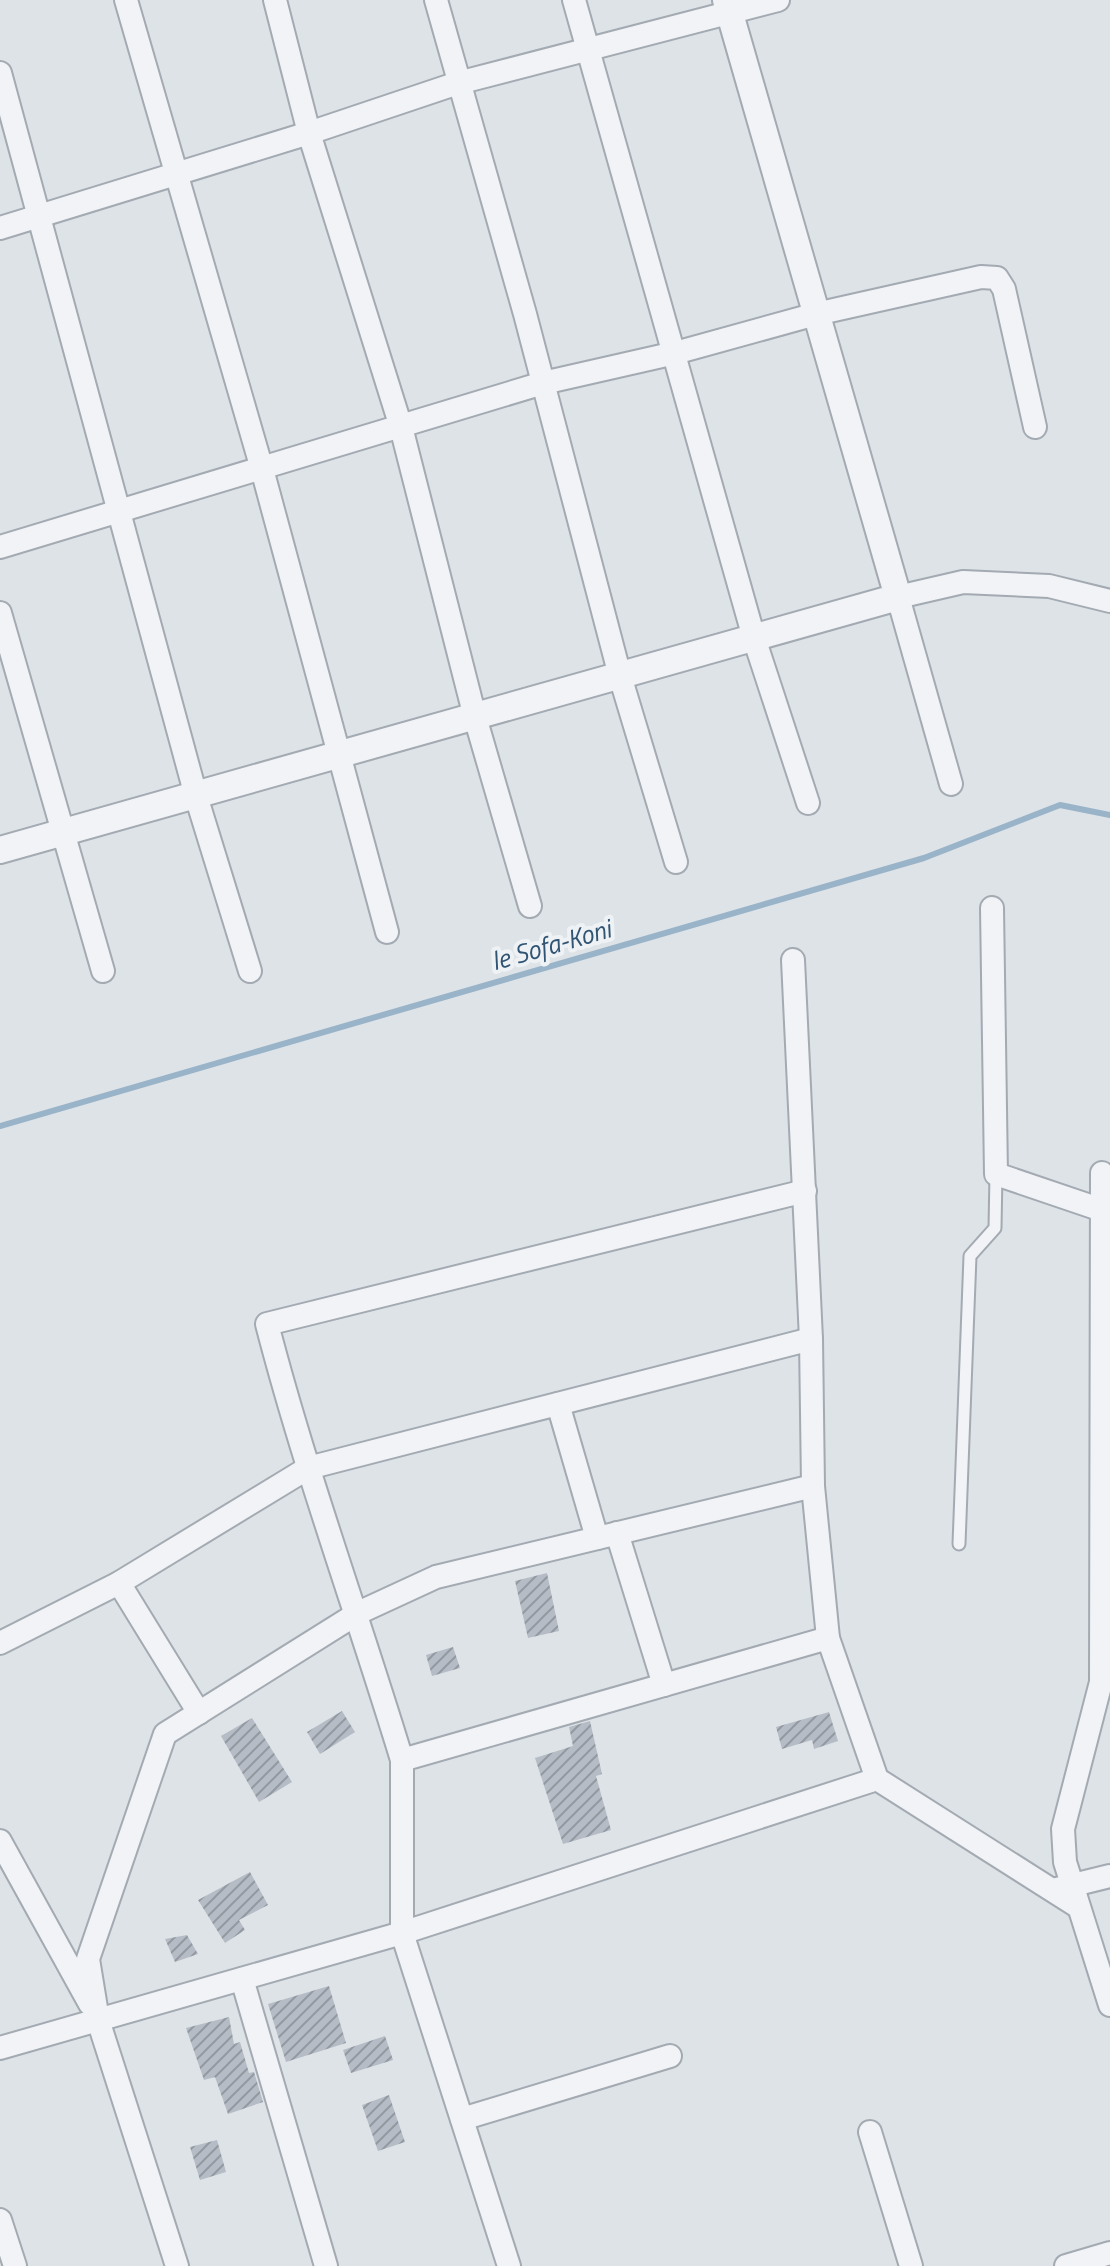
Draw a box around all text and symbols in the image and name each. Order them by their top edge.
water label: le Sofa-Koni [487,908,618,980]

